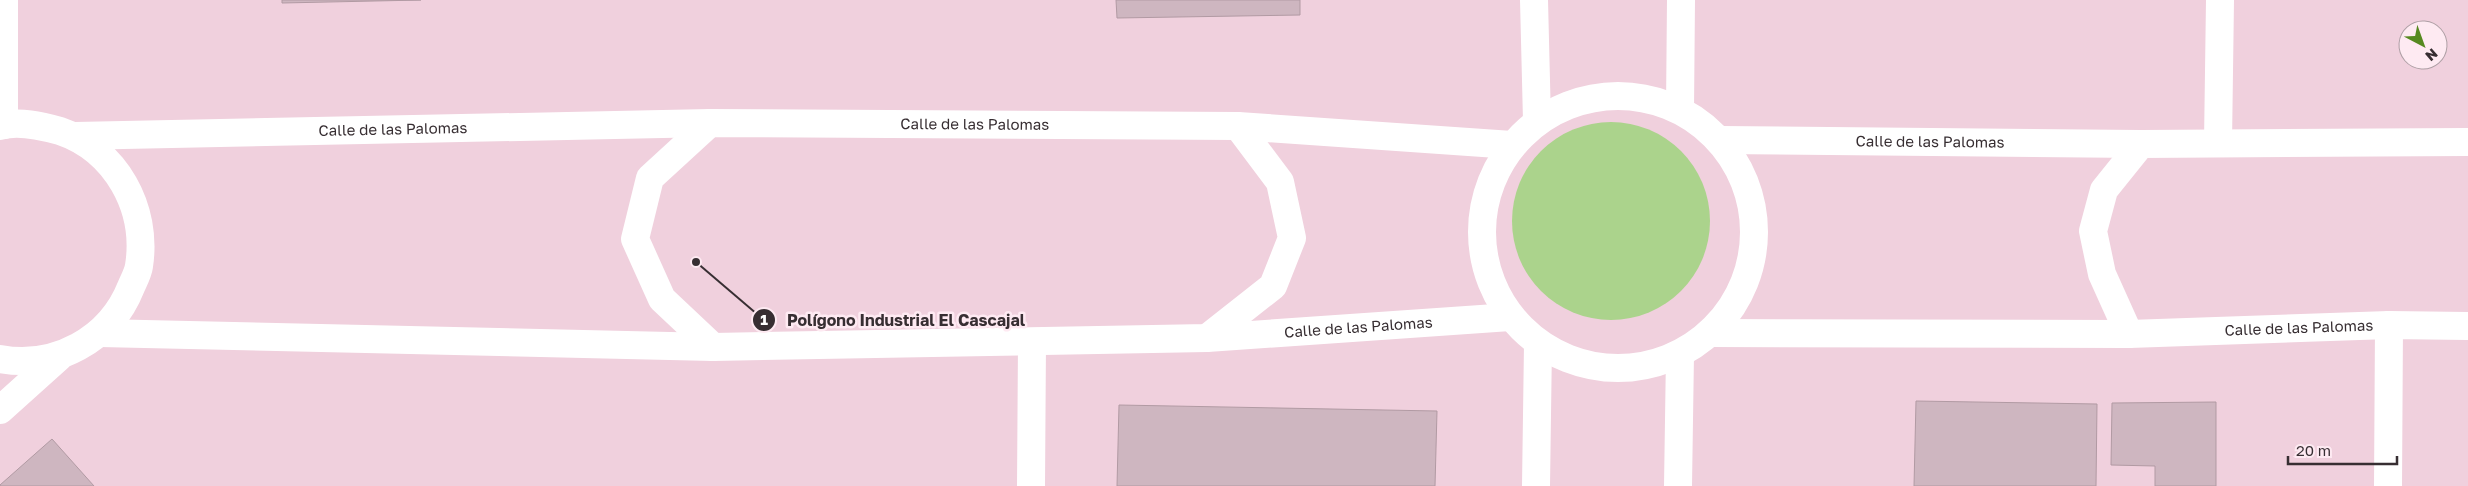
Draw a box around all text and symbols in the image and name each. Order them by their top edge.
north arrow [2398,20,2448,70]
text: N [2422,45,2441,65]
street label: Calle de las Palomas [900,114,1049,133]
street label: Calle de las Palomas [318,118,468,139]
street label: Calle de las Palomas [1855,131,2005,151]
callout: Polígono Industrial El Cascajal [752,305,1035,336]
text: 1 [760,310,768,328]
text: Polígono Industrial El Cascajal [787,310,1026,330]
street label: Calle de las Palomas [1283,312,1433,341]
street label: Calle de las Palomas [2224,316,2374,339]
scale bar [2288,434,2397,466]
text: 20 m [2296,441,2331,459]

